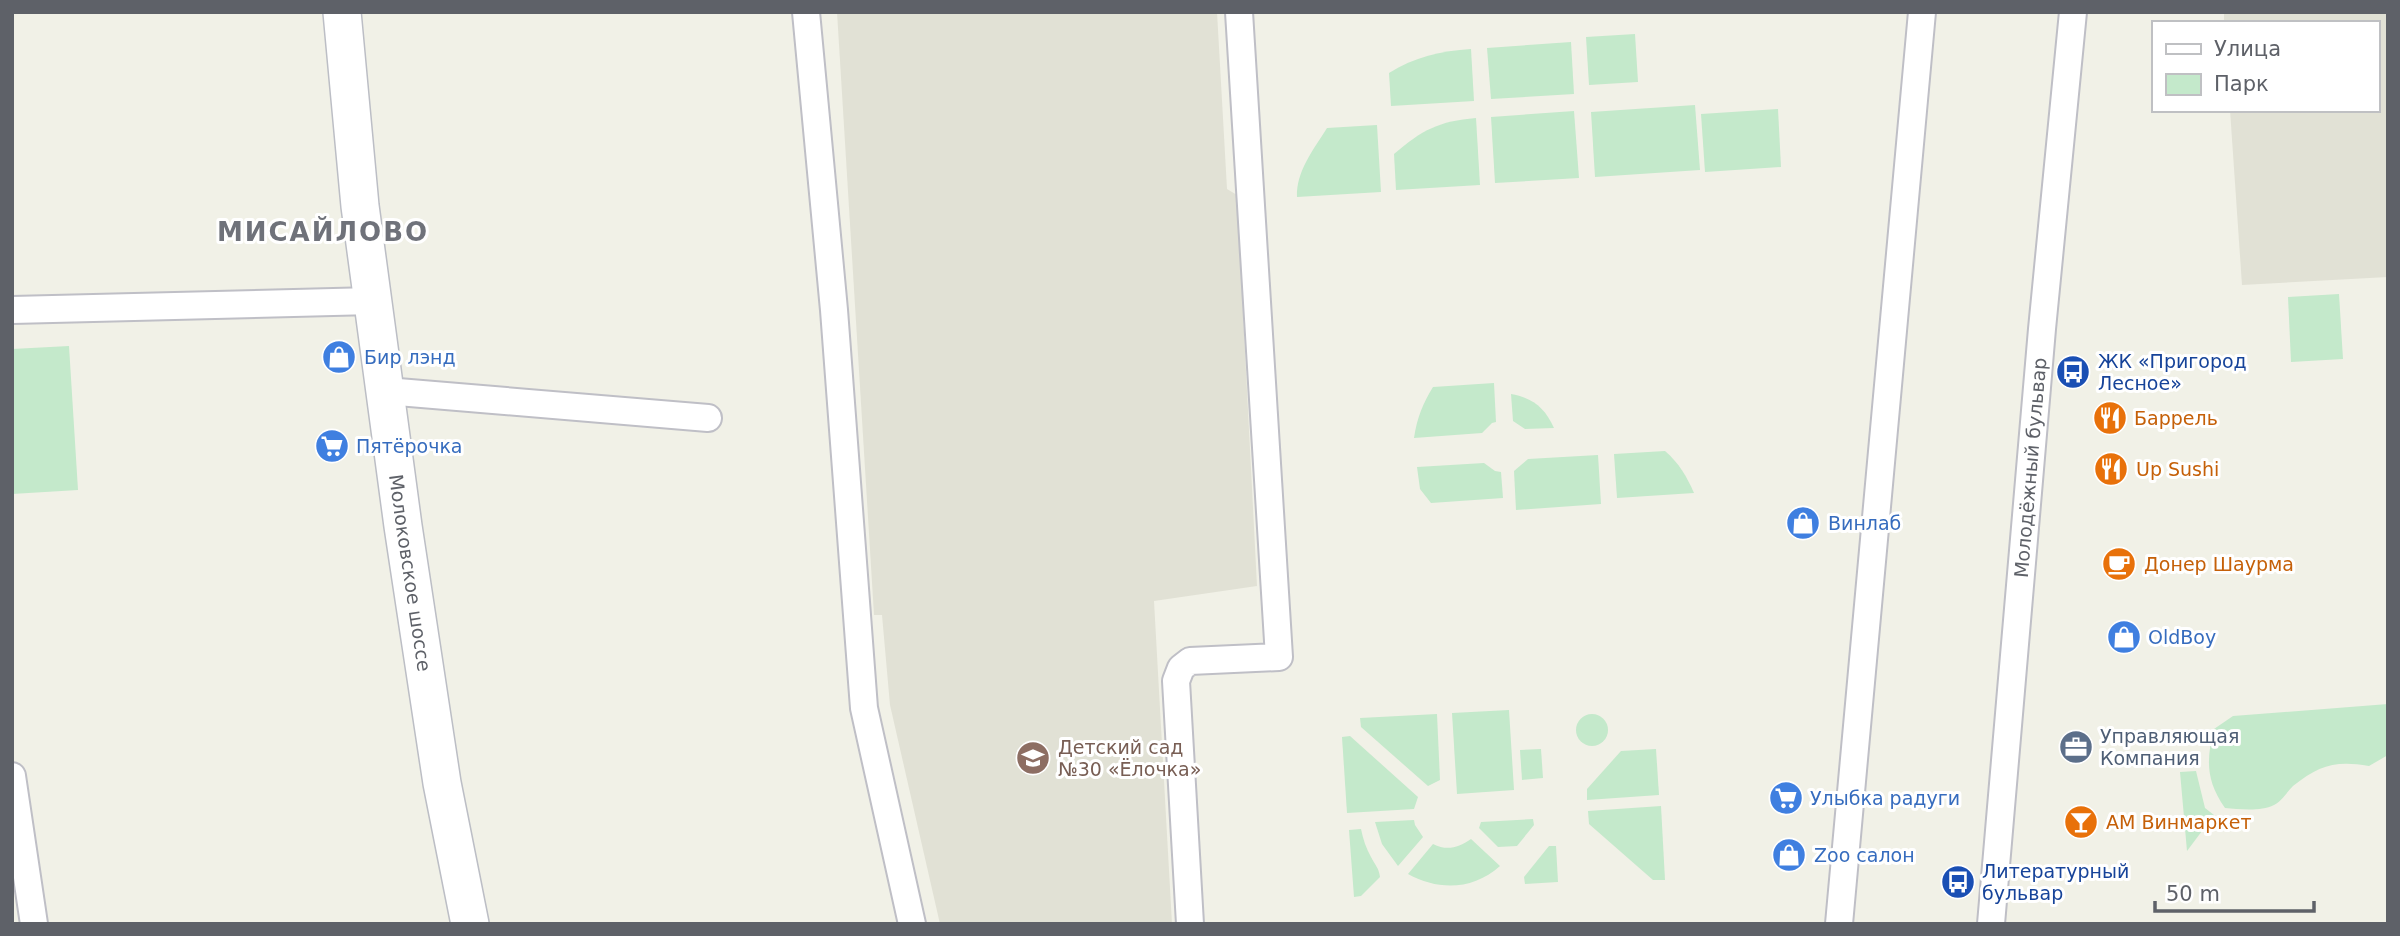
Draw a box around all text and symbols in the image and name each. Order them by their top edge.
legend [2152,21,2379,112]
text: Улица [2214,37,2281,61]
text: Парк [2214,72,2269,96]
district label: МИСАЙЛОВО [217,216,429,247]
shop icon: Бир лэнд [320,338,358,376]
place label: Бир лэнд [364,346,456,368]
place label: ЖК «Пригород Лесное» [2098,350,2247,394]
bus stop icon: ЖК «Пригород Лесное» [2054,353,2092,391]
street label: Молодёжный бульвар [2010,357,2051,579]
restaurant icon: Баррель [2091,399,2129,437]
place label: Баррель [2134,407,2218,429]
supermarket icon: Пятёрочка [313,427,351,465]
place label: Пятёрочка [356,435,463,457]
restaurant icon: Up Sushi [2092,450,2130,488]
place label: Up Sushi [2136,458,2219,480]
street label: Молоковское шоссе [385,473,436,673]
shop icon: Винлаб [1784,504,1822,542]
place label: Винлаб [1828,512,1901,534]
cafe icon: Донер Шаурма [2100,545,2138,583]
place label: Донер Шаурма [2144,553,2294,575]
shop icon: OldBoy [2105,618,2143,656]
place label: OldBoy [2148,626,2216,648]
place label: Управляющая Компания [2100,725,2239,769]
office icon: Управляющая Компания [2057,728,2095,766]
place label: Детский сад №30 «Ёлочка» [1058,736,1201,780]
school or university icon: Детский сад №30 «Ёлочка» [1014,739,1052,777]
supermarket icon: Улыбка радуги [1767,779,1805,817]
place label: Улыбка радуги [1810,787,1960,809]
bar icon: АМ Винмаркет [2062,803,2100,841]
place label: АМ Винмаркет [2106,811,2252,833]
shop icon: Zoo салон [1770,836,1808,874]
place label: Zoo салон [1814,844,1915,866]
place label: Литературный бульвар [1982,860,2129,904]
bus stop icon: Литературный бульвар [1939,863,1977,901]
scale bar [2155,870,2314,914]
text: 50 m [2166,882,2220,906]

